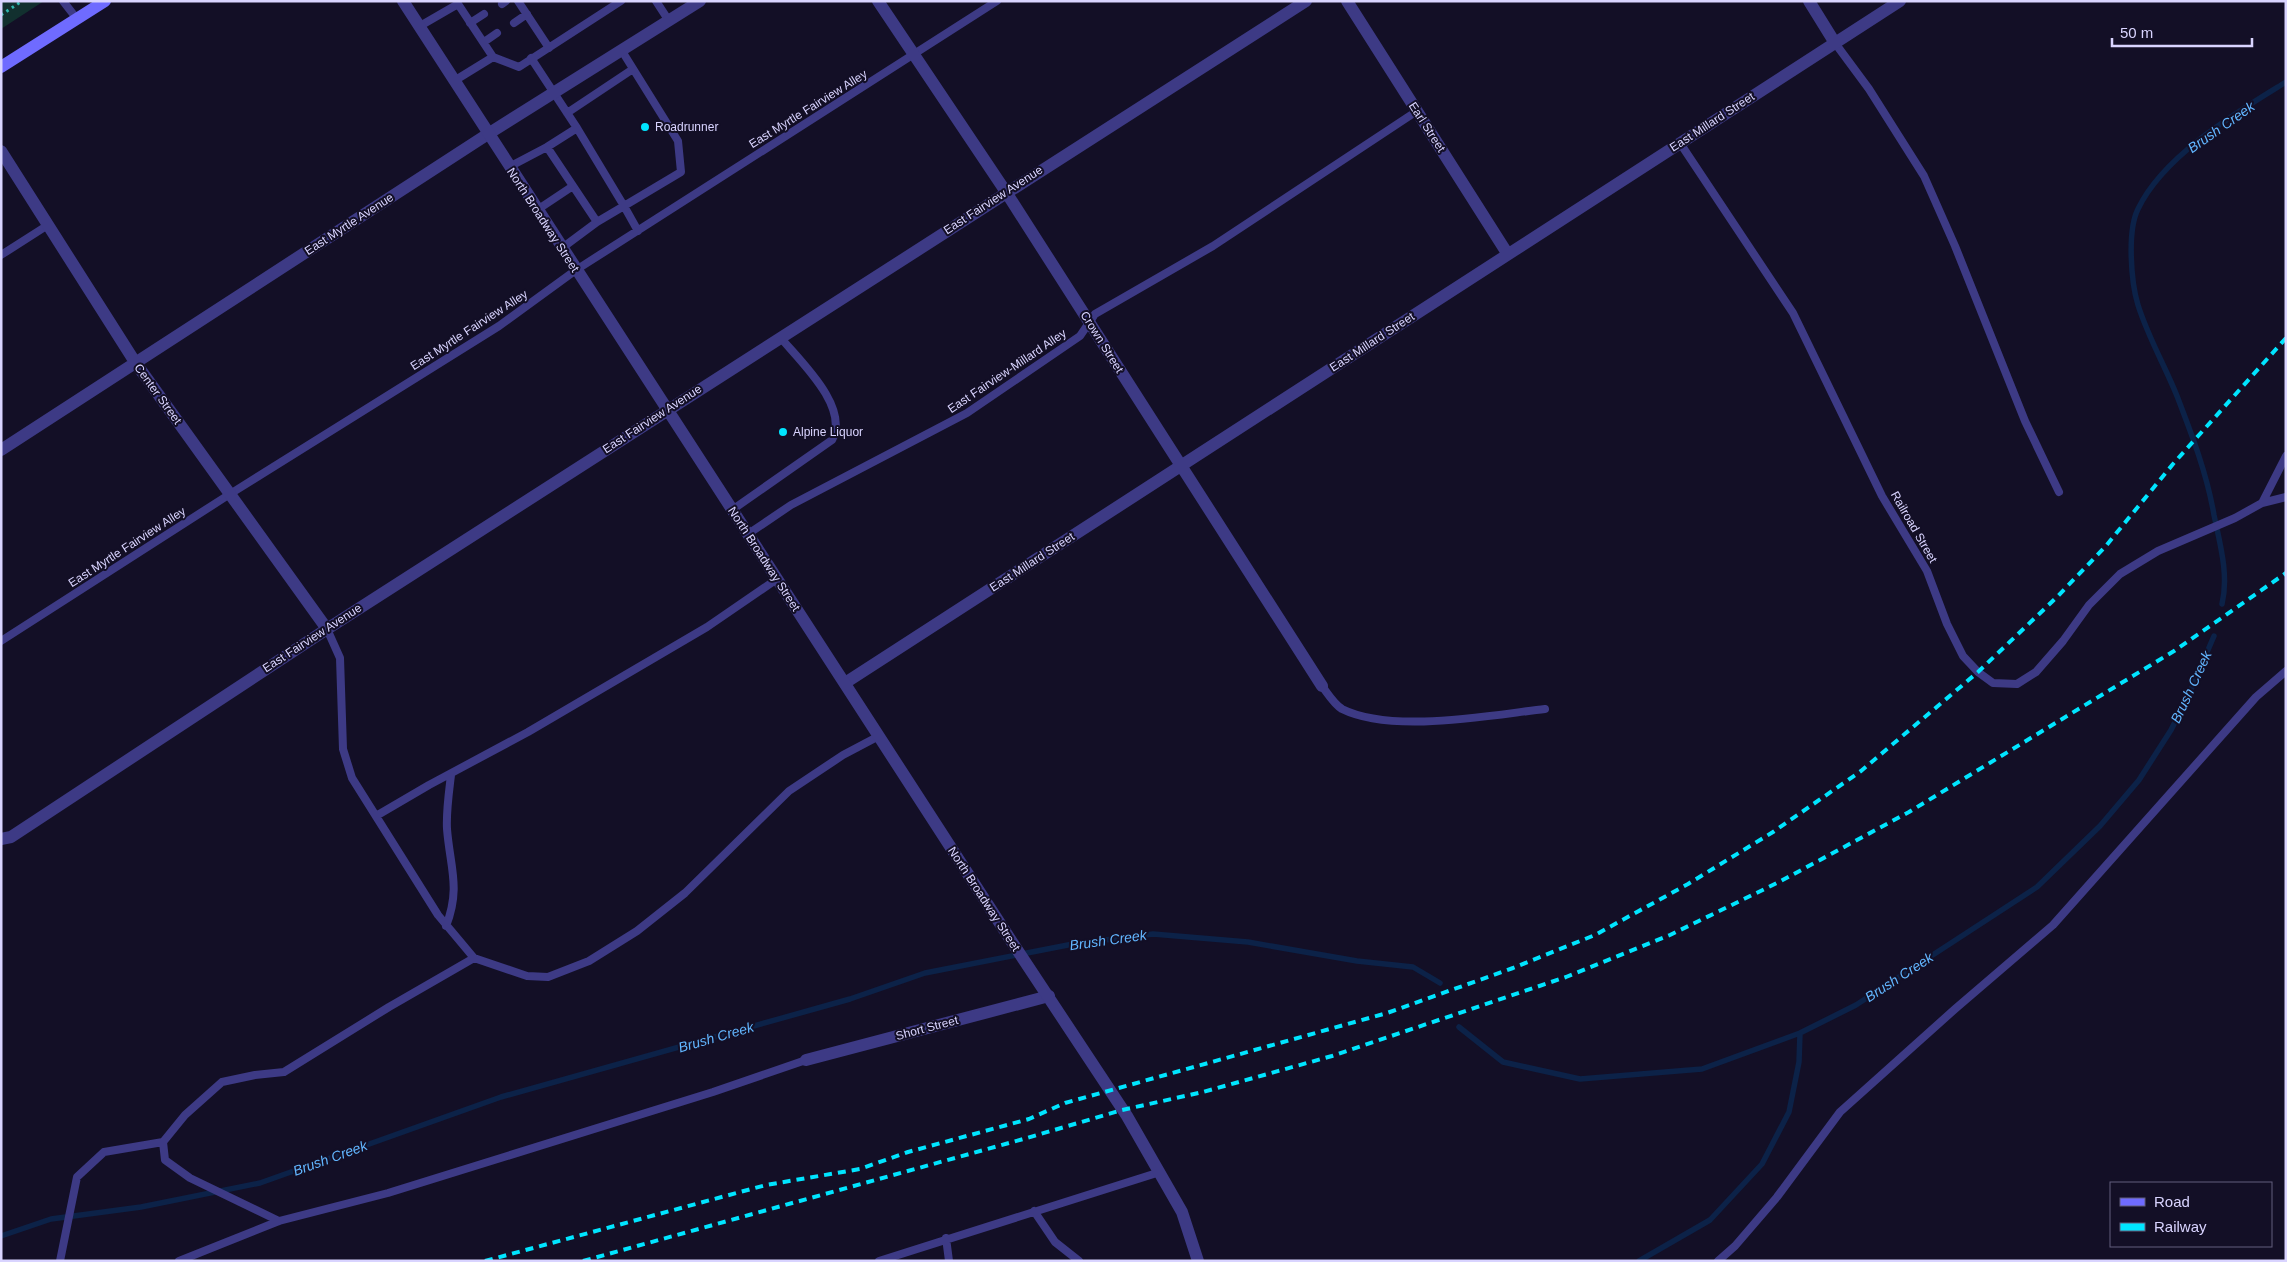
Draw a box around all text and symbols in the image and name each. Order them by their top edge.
scale bar [2112,15,2252,47]
text: 50 m [2120,24,2153,41]
street label: East Myrtle Fairview Alley [746,67,870,151]
street label: East Millard Street [1667,89,1757,155]
water label: Brush Creek [2185,98,2258,156]
street label: Earl Street [1406,99,1449,155]
place label: Roadrunner [655,120,718,134]
marker: Roadrunner [639,121,651,133]
street label: East Fairview Avenue [941,163,1045,237]
street label: North Broadway Street [504,165,582,275]
street label: East Myrtle Avenue [302,190,396,258]
street label: East Myrtle Fairview Alley [408,287,530,373]
street label: Crown Street [1078,309,1127,376]
street label: East Millard Street [1327,309,1417,375]
street label: East Fairview-Millard Alley [945,326,1069,416]
street label: Center Street [131,361,185,428]
street label: East Fairview Avenue [600,382,704,456]
place label: Alpine Liquor [793,425,863,439]
marker: Alpine Liquor [777,426,789,438]
street label: Railroad Street [1888,489,1940,566]
street label: East Myrtle Fairview Alley [66,504,188,590]
street label: North Broadway Street [725,504,803,614]
street label: East Millard Street [987,529,1077,595]
street label: East Fairview Avenue [260,601,364,675]
water label: Brush Creek [2167,647,2215,726]
street label: North Broadway Street [945,844,1023,954]
water label: Brush Creek [1068,927,1149,953]
water label: Brush Creek [1862,949,1937,1005]
street label: Short Street [894,1013,960,1043]
water label: Brush Creek [676,1018,757,1055]
water label: Brush Creek [291,1137,370,1179]
legend [2110,1182,2272,1247]
text: Road [2154,1193,2190,1210]
text: Railway [2154,1218,2207,1235]

